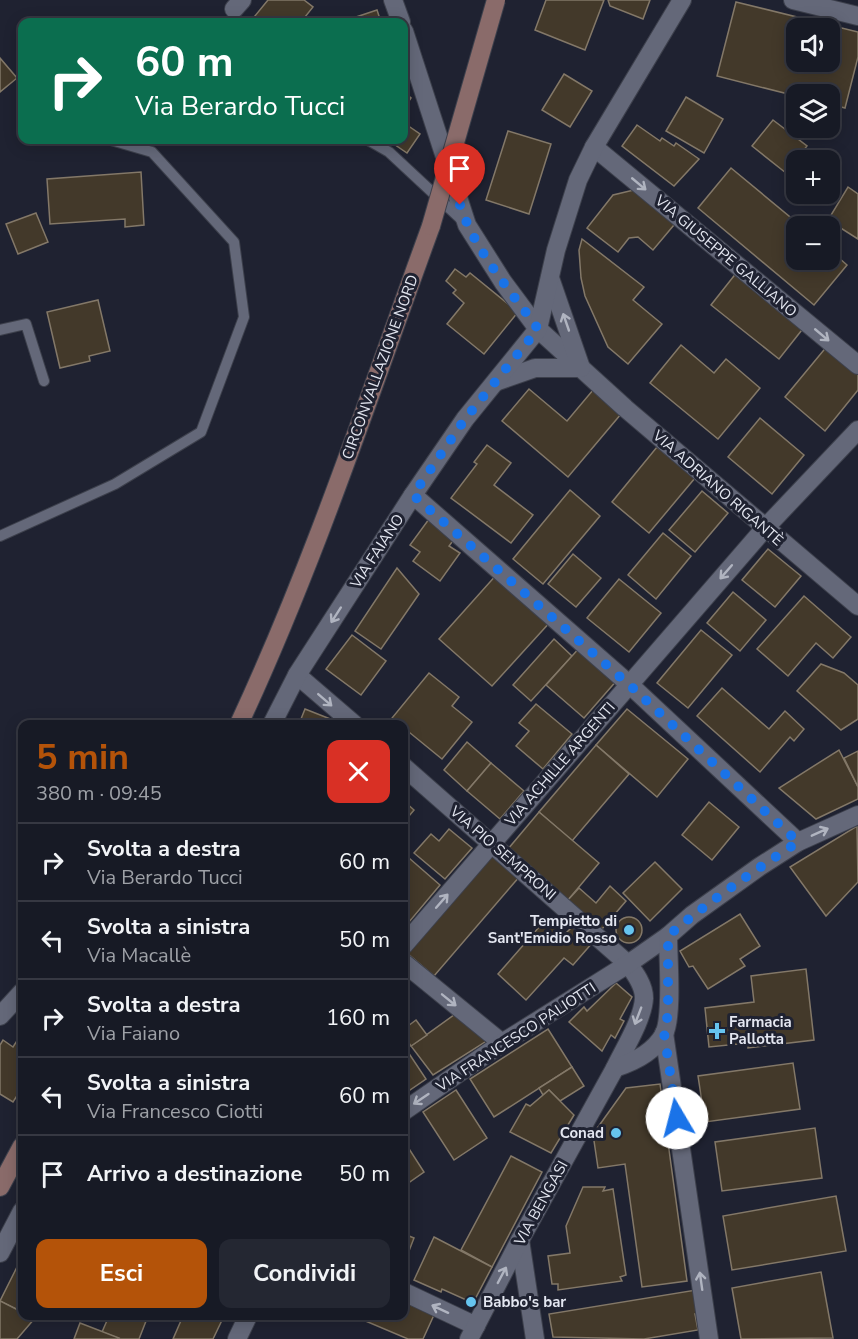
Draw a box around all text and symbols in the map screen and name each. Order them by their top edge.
map controls [786,18,840,270]
button: sound [786,18,840,72]
text: 60 m [135,34,234,91]
icon: right [36,42,114,120]
button: layers [786,84,840,138]
text: Via Berardo Tucci [135,88,345,125]
pin [434,143,485,205]
button: + [786,150,840,204]
icon: arrive [443,152,476,185]
one-way arrow [631,177,646,191]
street label: VIA GIUSEPPE GALLIANO [650,190,801,321]
button: − [786,216,840,270]
street label: CIRCONVALLAZIONE NORD [337,272,423,462]
one-way arrow [560,313,571,332]
one-way arrow [814,328,829,342]
street label: VIA ADRIANO RIGANTÈ [648,425,788,550]
street label: VIA FAIANO [345,510,408,593]
one-way arrow [719,564,733,579]
one-way arrow [329,606,341,623]
one-way arrow [317,693,332,707]
street label: VIA ACHILLE ARGENTI [500,698,620,831]
text: 5 min [36,733,129,782]
button: close [327,740,390,803]
text: 380 m · 09:45 [36,780,162,807]
street label: VIA PIO SEMPRONI [445,801,560,905]
one-way arrow [811,826,829,837]
text: Svolta a destra [87,834,241,864]
icon: right [36,846,69,879]
text: 60 m [339,847,390,877]
text: Via Berardo Tucci [87,864,243,891]
one-way arrow [435,894,449,909]
place label: Tempietto di Sant'Emidio Rosso [488,911,617,948]
text: Svolta a sinistra [87,912,250,942]
marker: Tempietto di Sant'Emidio Rosso [622,923,636,937]
icon: left [36,924,69,957]
text: 50 m [339,925,390,955]
text: Via Macallè [87,942,191,969]
street label: VIA FRANCESCO PALIOTTI [432,978,600,1097]
text: Svolta a destra [87,990,241,1020]
one-way arrow [441,993,456,1007]
icon: right [36,1002,69,1035]
text: 160 m [326,1003,390,1033]
one-way arrow [632,1006,643,1025]
place label: Farmacia Pallotta [729,1012,792,1049]
text: Via Faiano [87,1020,180,1047]
marker: Farmacia Pallotta [710,1024,724,1038]
text: Svolta a sinistra [87,1068,250,1098]
icon: left [36,1080,69,1113]
text: 60 m [339,1081,390,1111]
position arrow [645,1086,709,1150]
one-way arrow [413,1093,430,1105]
text: Via Francesco Ciotti [87,1098,263,1125]
place label: Conad [560,1123,604,1143]
marker: Conad [609,1126,623,1140]
street label: VIA BENGASI [509,1157,572,1250]
icon: arrive [36,1158,69,1191]
text: Arrivo a destinazione [87,1159,302,1189]
text: 50 m [339,1159,390,1189]
button: Esci [36,1239,207,1308]
button: Condividi [219,1239,390,1308]
one-way arrow [497,1266,509,1284]
one-way arrow [695,1272,706,1291]
place label: Babbo's bar [483,1292,566,1312]
marker: Babbo's bar [464,1295,478,1309]
one-way arrow [431,1302,449,1314]

